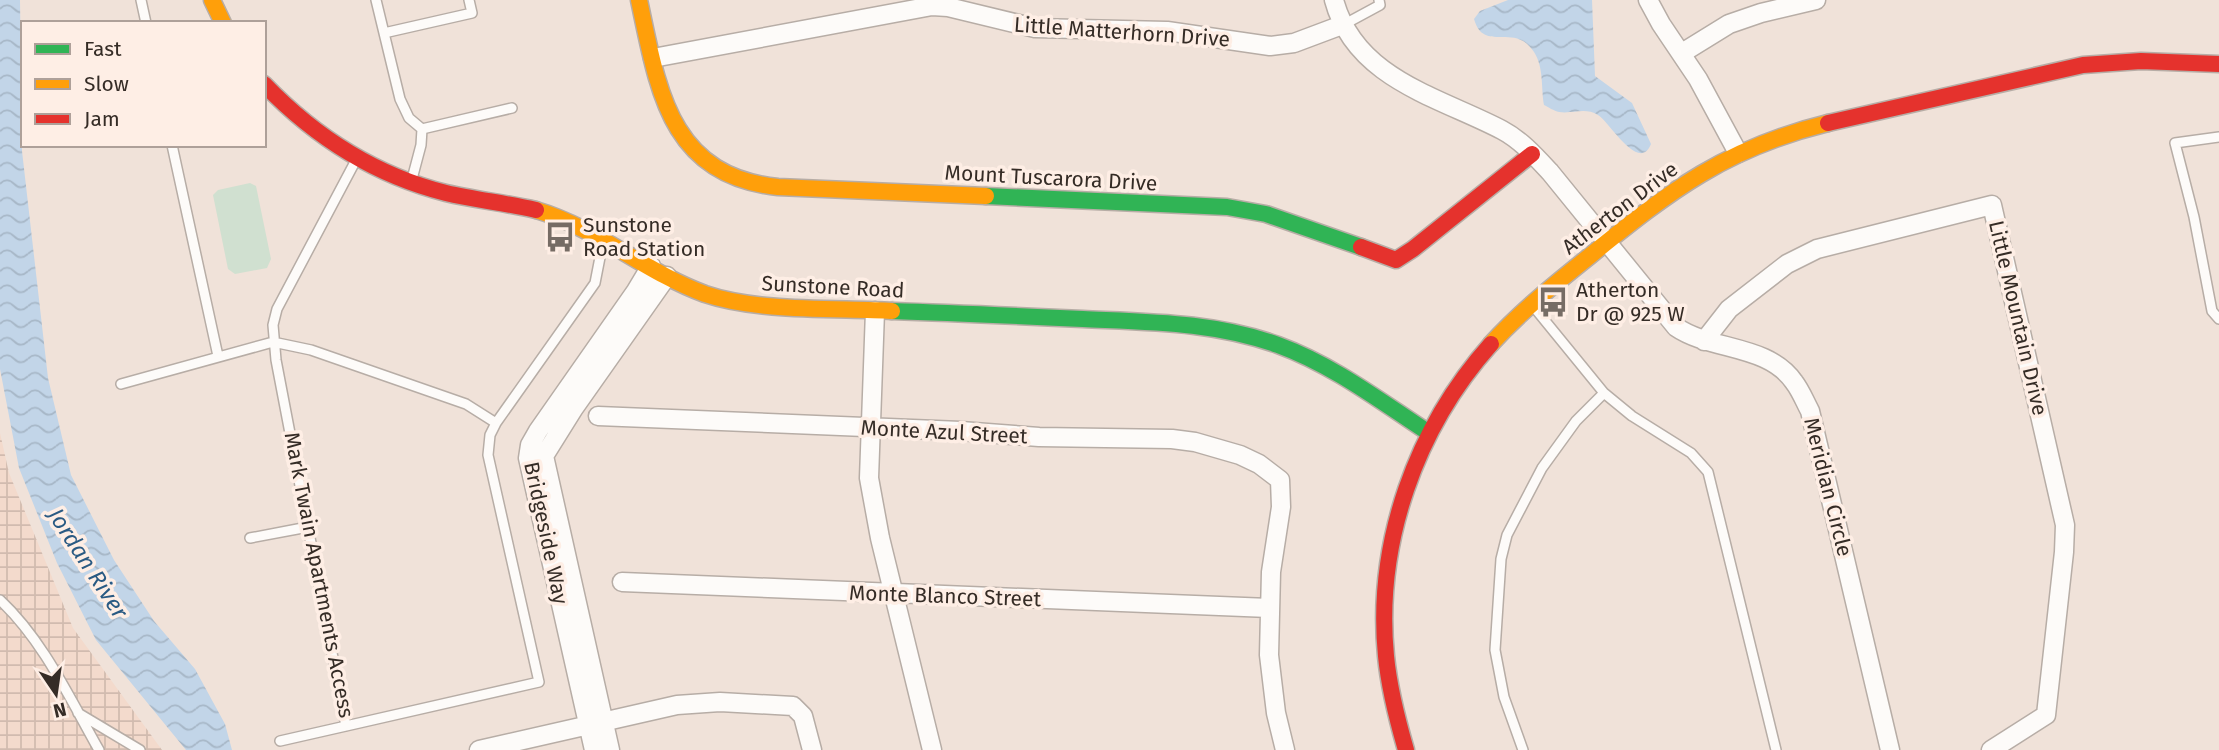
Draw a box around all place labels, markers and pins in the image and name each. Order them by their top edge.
place label: Sunstone Road Station [583,212,705,262]
bus stop icon: Sunstone Road Station [543,220,577,254]
place label: Atherton Dr @ 925 W [1576,277,1685,327]
bus stop icon: Atherton Dr @ 925 W [1536,285,1570,319]

